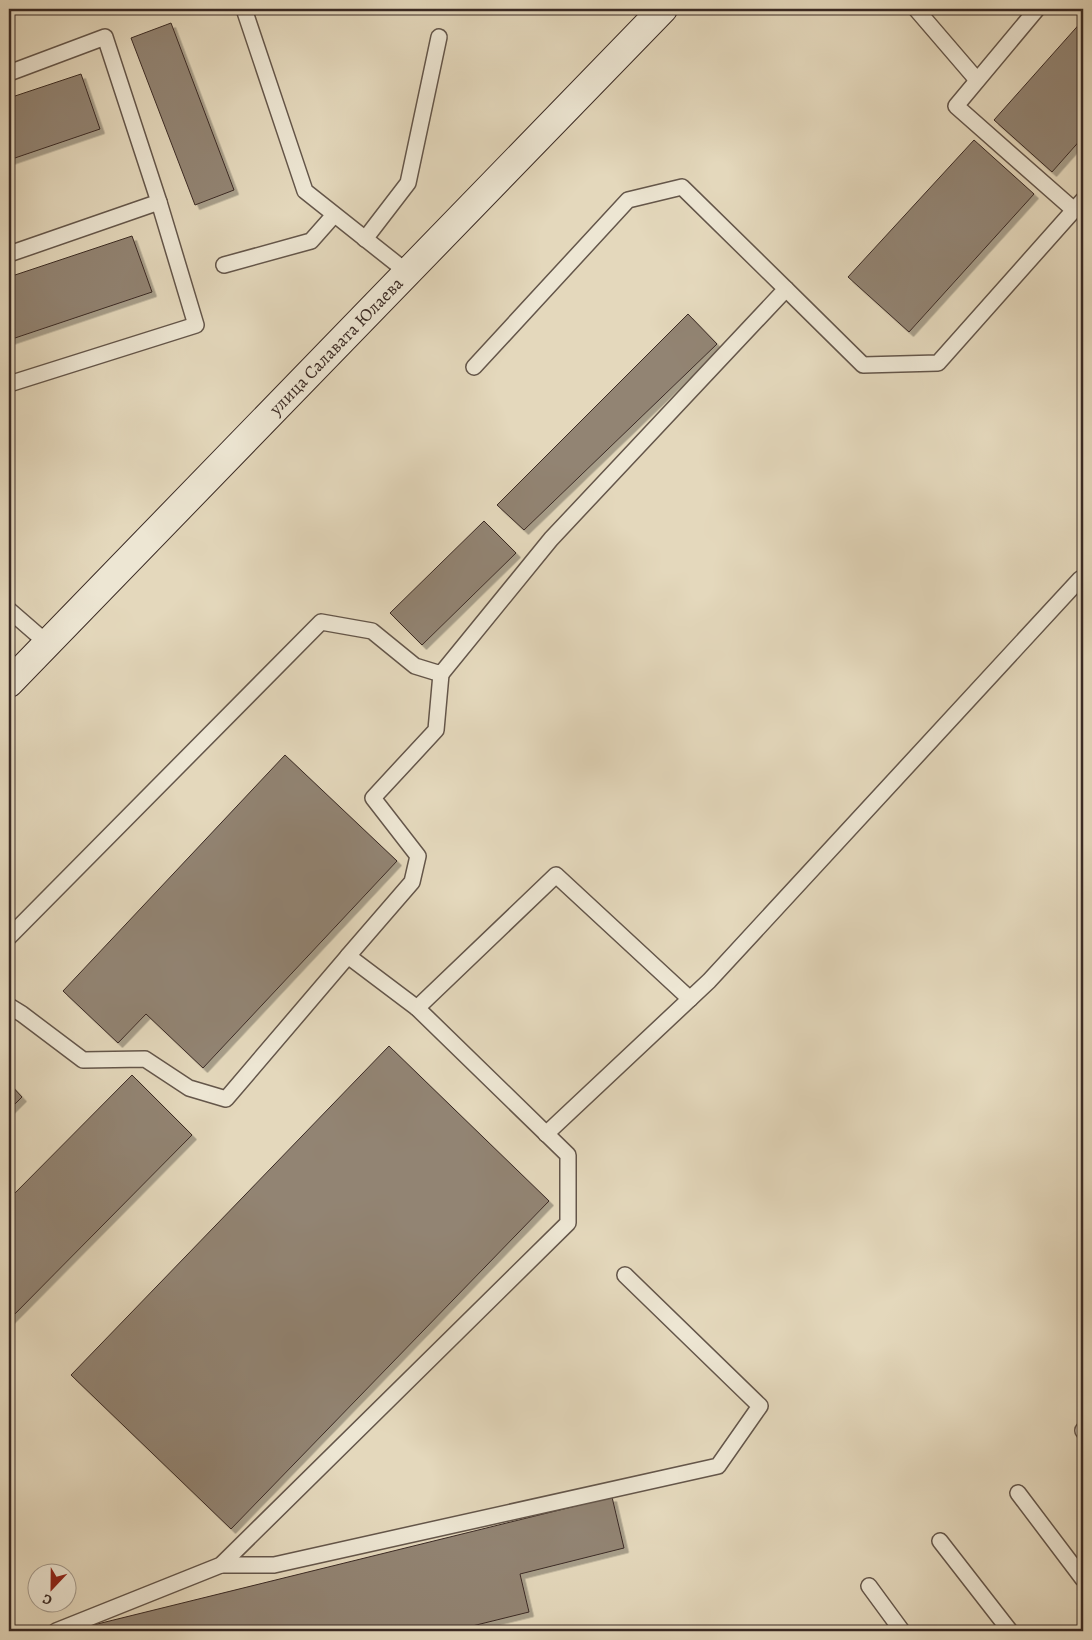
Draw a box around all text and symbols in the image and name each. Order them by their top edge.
street label: улица Салавата Юлаева [263,271,409,421]
north arrow [28,1562,78,1612]
text: С [39,1589,55,1610]

